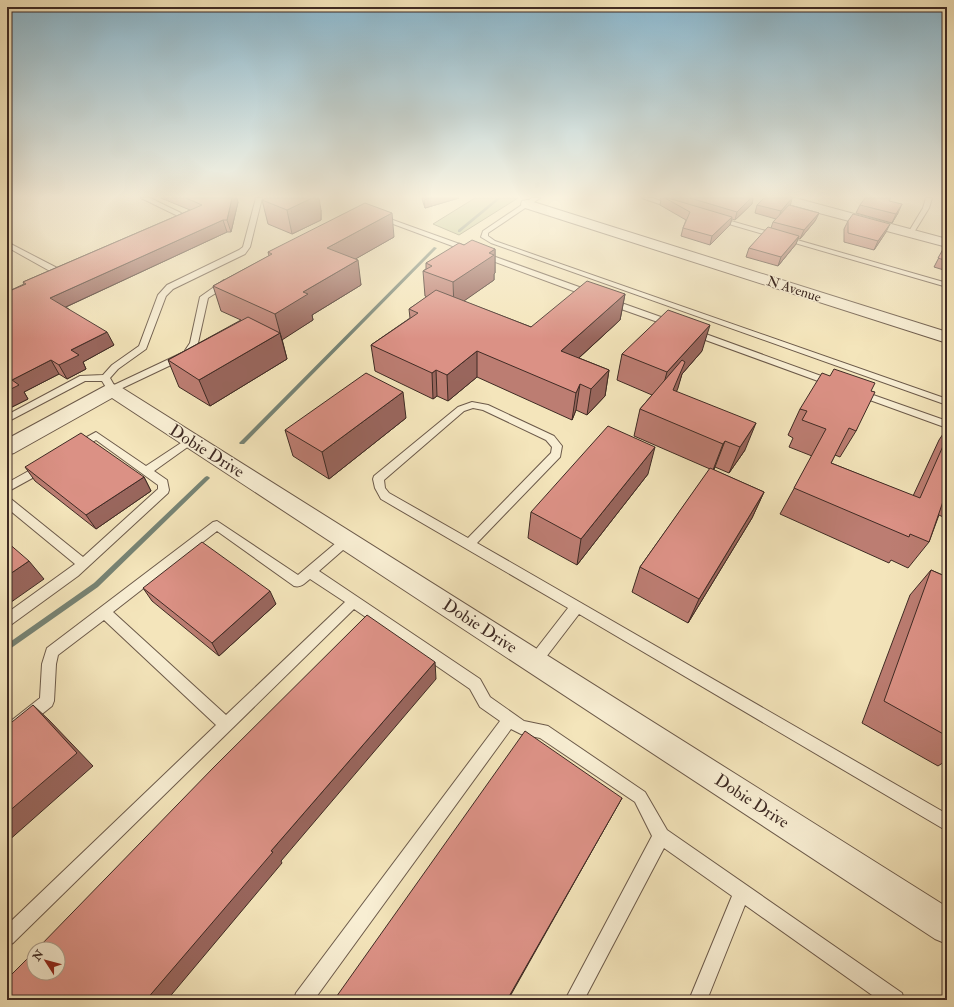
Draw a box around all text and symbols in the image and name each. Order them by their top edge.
street label: N Avenue [765,272,823,306]
street label: Dobie Drive [166,420,248,482]
street label: Dobie Drive [439,594,521,658]
street label: Dobie Drive [711,769,793,833]
north arrow [26,941,66,981]
text: N [30,947,47,964]

